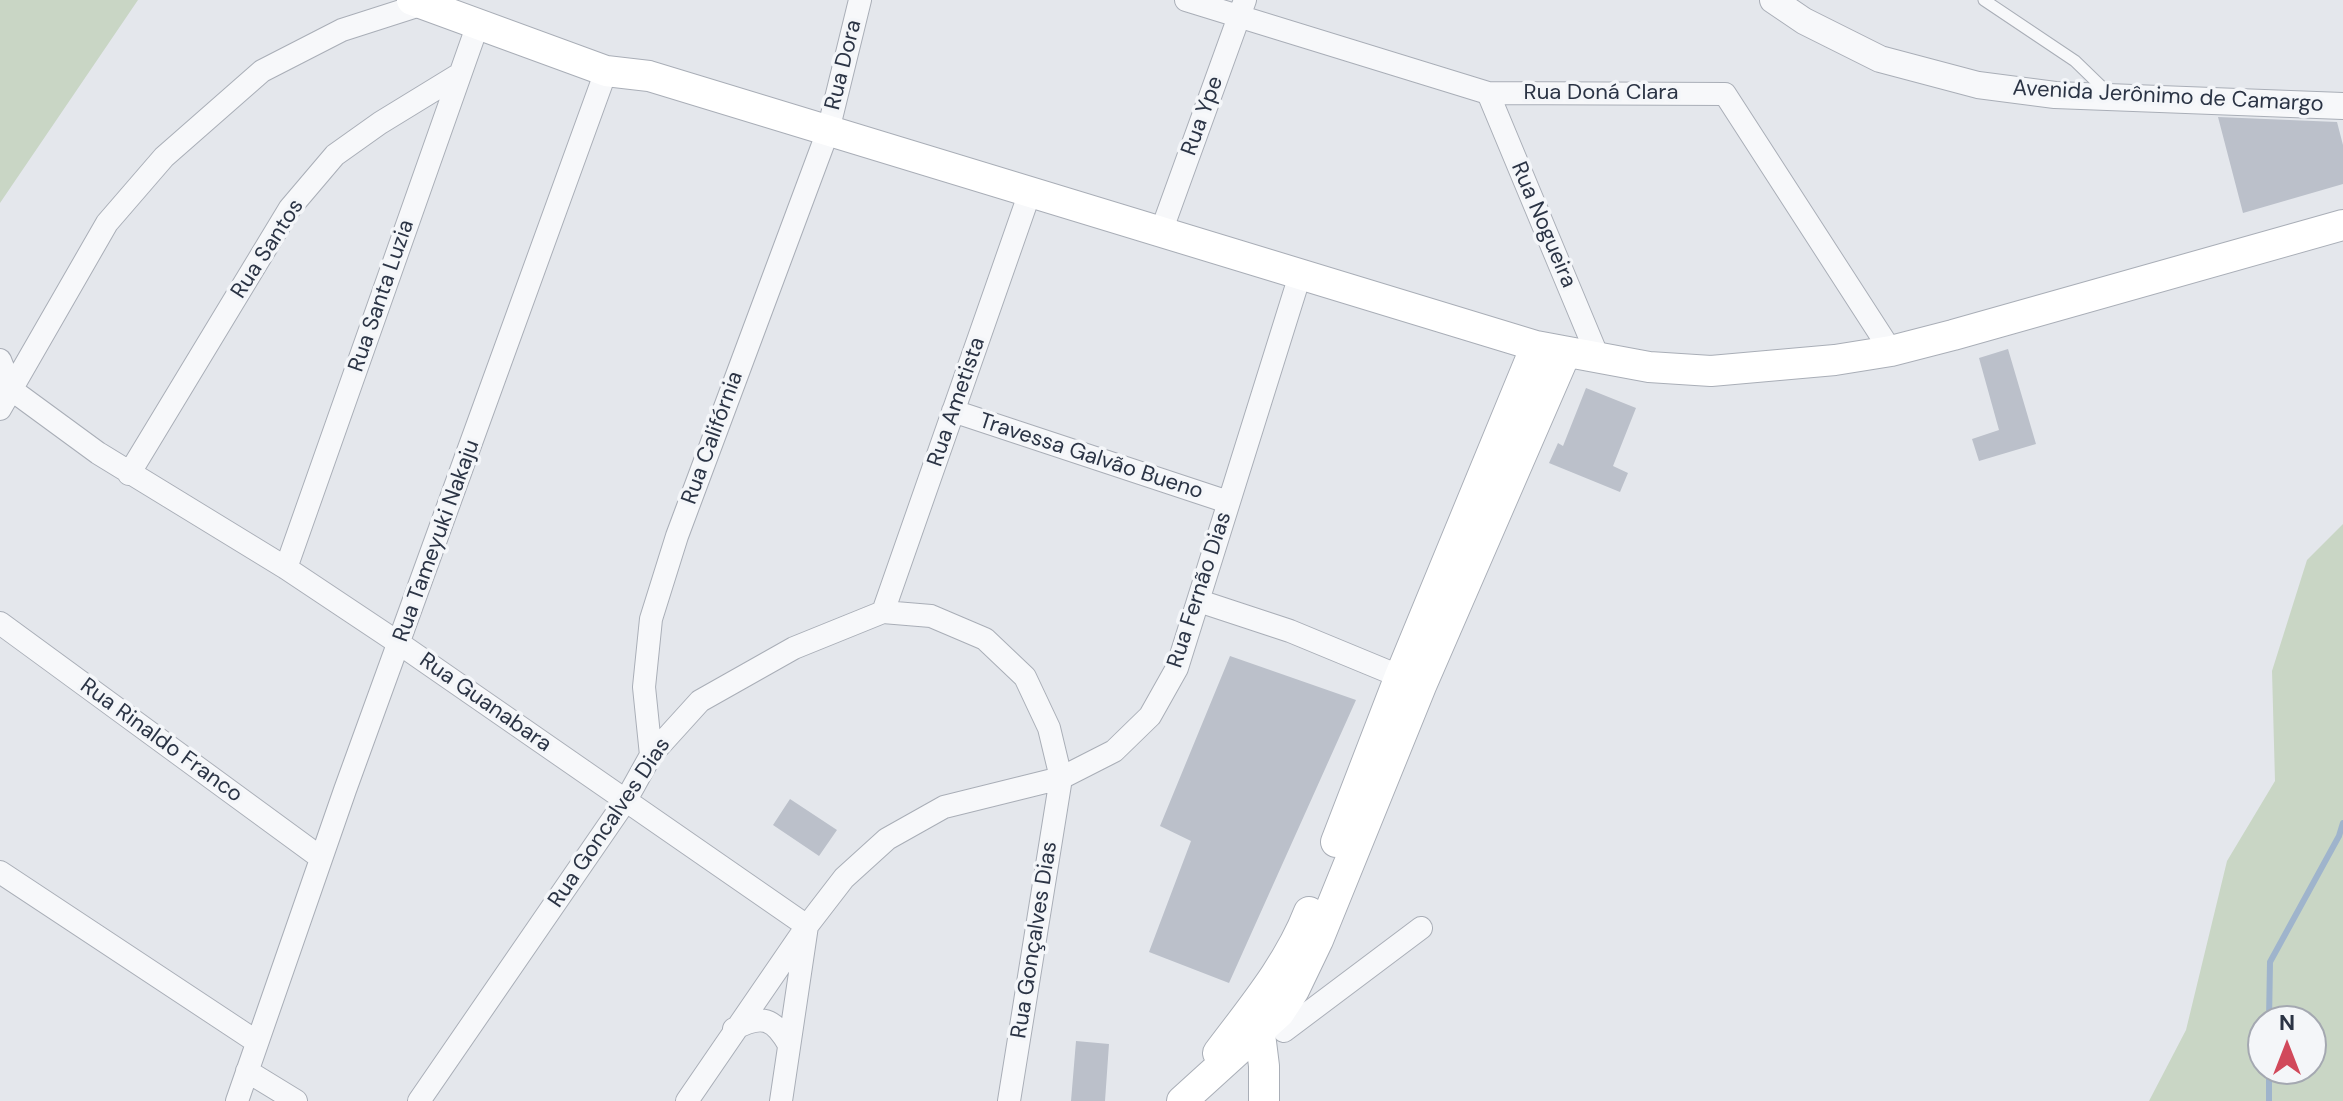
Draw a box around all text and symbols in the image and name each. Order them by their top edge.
street label: Rua Dora [820,17,868,113]
street label: Rua Ype [1176,73,1230,159]
street label: Avenida Jerônimo de Camargo [2012,76,2324,118]
street label: Rua Doná Clara [1524,80,1678,106]
street label: Rua Nogueira [1505,158,1581,292]
street label: Rua Santos [226,194,310,304]
street label: Rua Santa Luzia [344,217,420,375]
street label: Rua Ametista [923,334,991,470]
street label: Rua Califórnia [677,368,749,508]
street label: Travessa Galvão Bueno [976,408,1206,506]
street label: Rua Tameyuki Nakaju [388,436,486,646]
street label: Rua Fernão Dias [1162,509,1238,671]
street label: Rua Guanabara [414,648,556,758]
street label: Rua Rinaldo Franco [75,673,247,809]
street label: Rua Goncalves Dias [543,733,677,913]
street label: Rua Gonçalves Dias [1006,840,1064,1040]
north arrow [2247,1005,2327,1085]
text: N [2279,1008,2295,1037]

